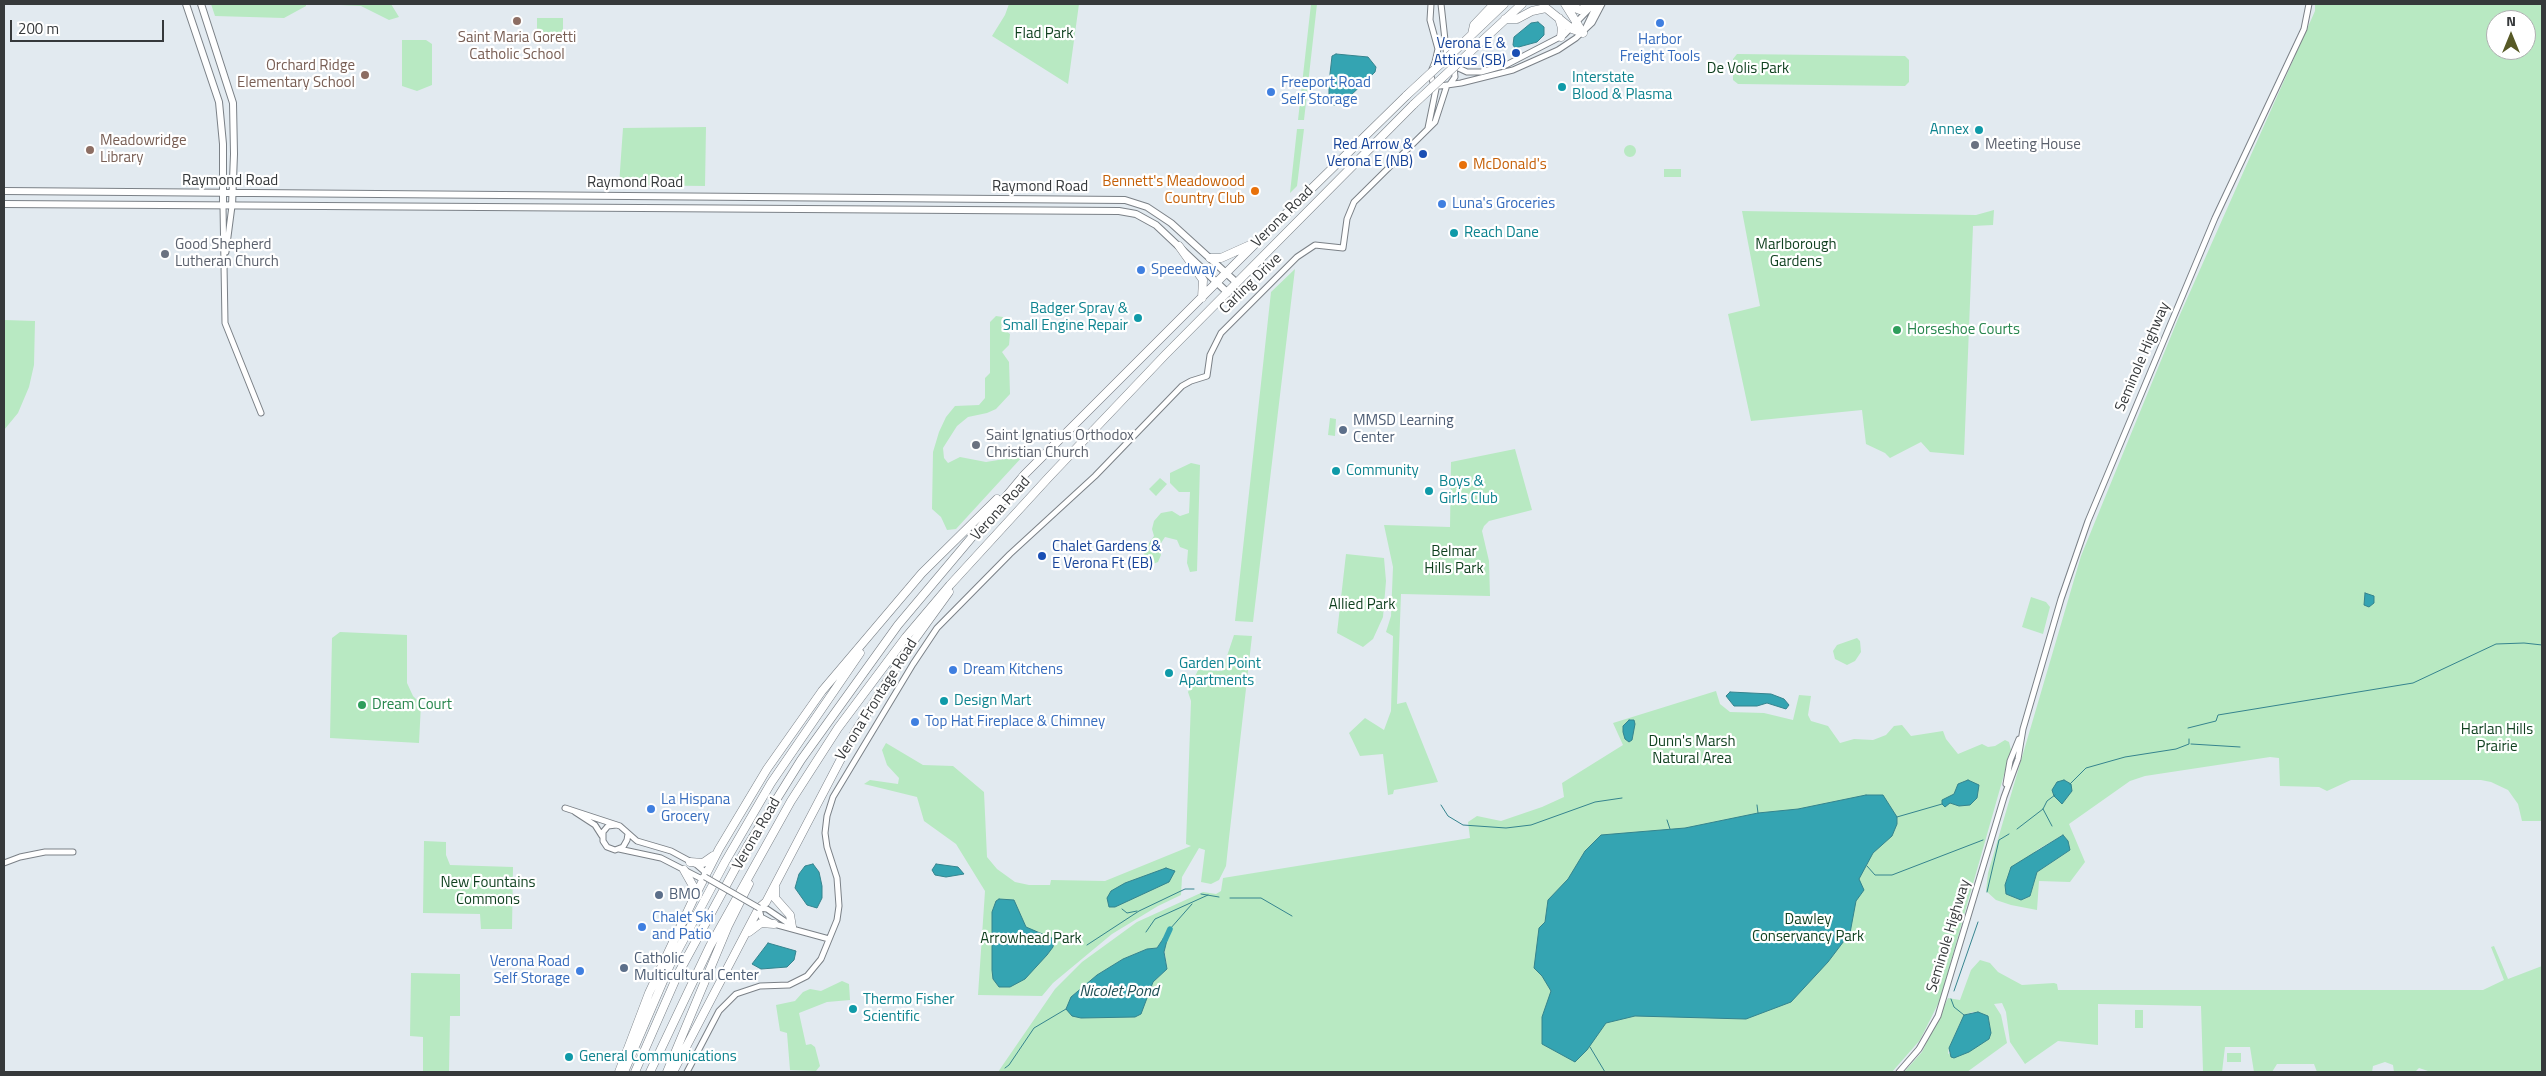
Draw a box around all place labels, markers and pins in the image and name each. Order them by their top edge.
marker: Saint Maria Goretti Catholic School [511,15,523,27]
marker: Harbor Freight Tools [1654,17,1666,29]
place label: Saint Maria Goretti Catholic School [458,29,576,64]
place label: Harbor Freight Tools [1620,31,1700,66]
place label: Verona E & Atticus (SB) [1433,35,1506,70]
marker: Verona E & Atticus (SB) [1510,47,1522,59]
place label: Orchard Ridge Elementary School [237,57,355,92]
marker: Orchard Ridge Elementary School [359,69,371,81]
place label: Interstate Blood & Plasma [1572,69,1672,104]
place label: Freeport Road Self Storage [1281,74,1371,109]
marker: Interstate Blood & Plasma [1556,81,1568,93]
marker: Freeport Road Self Storage [1265,86,1277,98]
place label: Annex [1930,121,1969,139]
marker: Annex [1973,124,1985,136]
place label: Meadowridge Library [100,132,187,167]
place label: Red Arrow & Verona E (NB) [1326,136,1413,171]
place label: Meeting House [1985,136,2081,154]
marker: Meeting House [1969,139,1981,151]
marker: Meadowridge Library [84,144,96,156]
marker: Red Arrow & Verona E (NB) [1417,148,1429,160]
place label: McDonald's [1473,156,1547,174]
marker: McDonald's [1457,159,1469,171]
place label: Bennett's Meadowood Country Club [1102,173,1245,208]
marker: Bennett's Meadowood Country Club [1249,185,1261,197]
place label: Luna's Groceries [1452,195,1555,213]
marker: Luna's Groceries [1436,198,1448,210]
place label: Reach Dane [1464,224,1539,242]
marker: Reach Dane [1448,227,1460,239]
place label: Good Shepherd Lutheran Church [175,236,279,271]
marker: Good Shepherd Lutheran Church [159,248,171,260]
place label: Speedway [1151,261,1216,279]
marker: Speedway [1135,264,1147,276]
place label: Badger Spray & Small Engine Repair [1003,300,1128,335]
marker: Badger Spray & Small Engine Repair [1132,312,1144,324]
place label: Horseshoe Courts [1907,321,2020,339]
marker: Horseshoe Courts [1891,324,1903,336]
place label: MMSD Learning Center [1353,412,1454,447]
marker: MMSD Learning Center [1337,424,1349,436]
place label: Saint Ignatius Orthodox Christian Church [986,427,1134,462]
marker: Saint Ignatius Orthodox Christian Church [970,439,982,451]
place label: Community [1346,462,1419,480]
marker: Community [1330,465,1342,477]
place label: Boys & Girls Club [1439,473,1498,508]
marker: Boys & Girls Club [1423,485,1435,497]
place label: Chalet Gardens & E Verona Ft (EB) [1052,538,1161,573]
marker: Chalet Gardens & E Verona Ft (EB) [1036,550,1048,562]
place label: Garden Point Apartments [1179,655,1261,690]
place label: Dream Kitchens [963,661,1063,679]
marker: Dream Kitchens [947,664,959,676]
marker: Garden Point Apartments [1163,667,1175,679]
place label: Design Mart [954,692,1031,710]
marker: Design Mart [938,695,950,707]
place label: Dream Court [372,696,452,714]
marker: Dream Court [356,699,368,711]
place label: Top Hat Fireplace & Chimney [925,713,1105,731]
marker: Top Hat Fireplace & Chimney [909,716,921,728]
place label: La Hispana Grocery [661,791,730,826]
marker: La Hispana Grocery [645,803,657,815]
place label: BMO [669,886,701,904]
marker: BMO [653,889,665,901]
place label: Chalet Ski and Patio [652,909,714,944]
marker: Chalet Ski and Patio [636,921,648,933]
place label: Catholic Multicultural Center [634,950,759,985]
place label: Verona Road Self Storage [490,953,570,988]
marker: Catholic Multicultural Center [618,962,630,974]
marker: Verona Road Self Storage [574,965,586,977]
place label: Thermo Fisher Scientific [863,991,954,1026]
marker: Thermo Fisher Scientific [847,1003,859,1015]
place label: General Communications [579,1048,737,1066]
marker: General Communications [563,1051,575,1063]

